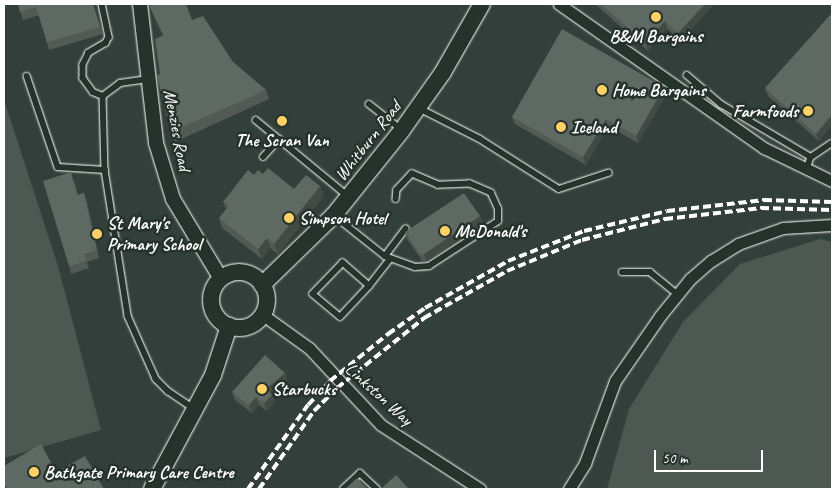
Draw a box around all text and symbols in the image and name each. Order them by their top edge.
marker: B&M Bargains [650,11,662,23]
place label: B&M Bargains [610,25,702,47]
place label: Home Bargains [612,79,705,101]
marker: Home Bargains [596,84,608,96]
street label: Menzies Road [159,87,195,173]
street label: Whitburn Road [330,97,406,185]
place label: Farmfoods [733,100,798,122]
marker: Farmfoods [802,105,814,117]
marker: The Scran Van [276,115,288,127]
place label: Iceland [571,116,617,138]
marker: Iceland [555,121,567,133]
place label: The Scran Van [235,129,329,151]
place label: Simpson Hotel [299,207,386,229]
marker: Simpson Hotel [283,212,295,224]
place label: St Mary's Primary School [107,213,201,255]
place label: McDonald's [455,220,526,242]
marker: McDonald's [439,225,451,237]
marker: St Mary's Primary School [91,228,103,240]
street label: Linkston Way [341,358,417,430]
place label: Starbucks [272,378,336,400]
marker: Starbucks [256,383,268,395]
scale bar [656,440,765,472]
text: 50 m [662,449,688,468]
place label: Bathgate Primary Care Centre [44,461,235,483]
marker: Bathgate Primary Care Centre [28,466,40,478]

